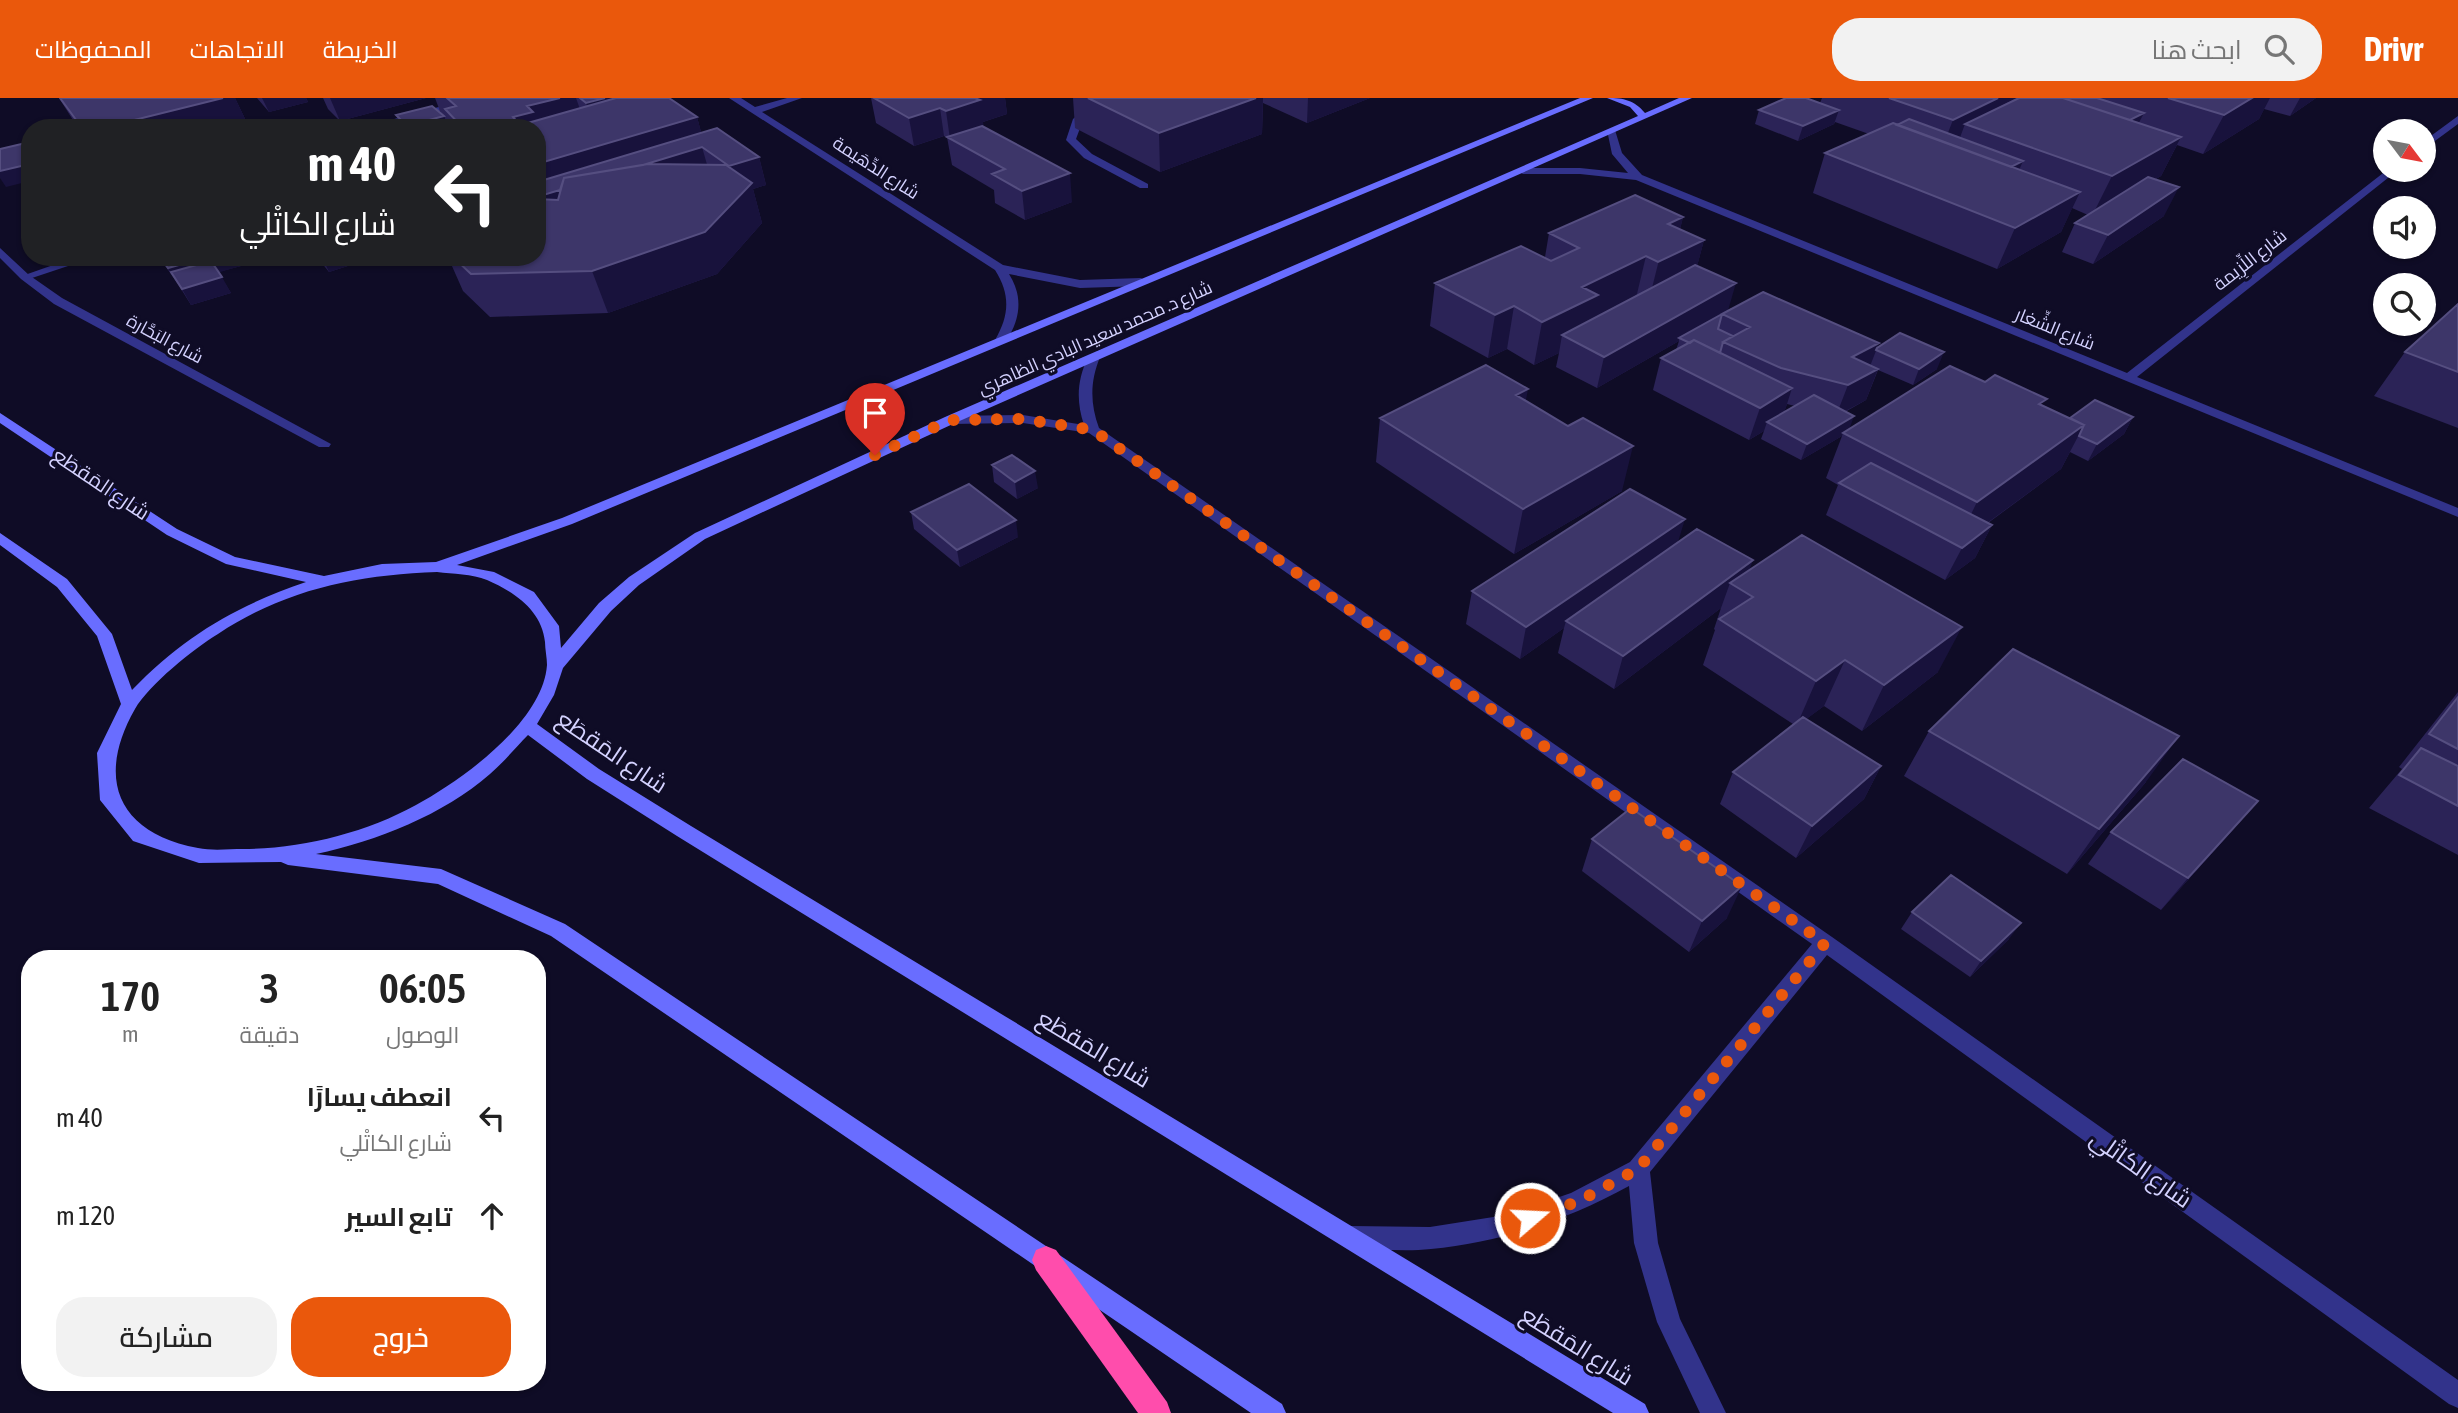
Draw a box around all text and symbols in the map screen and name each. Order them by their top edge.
search box [1832,18,2322,81]
icon: search [2260,30,2298,68]
text: Drivr [2364,30,2423,68]
text: ابحث هنا [2151,35,2242,65]
text: المحفوظات [35,36,152,63]
text: الاتجاهات [190,36,285,63]
text: الخريطة [323,36,398,63]
north arrow [2373,119,2436,182]
map controls [2373,119,2436,336]
street label: شارع الدِّهَيمة [828,132,923,205]
text: 40 m [308,135,396,191]
icon: left [420,147,511,238]
button: sound [2373,196,2436,259]
text: شارع الكاتْلي [240,205,396,242]
street label: شارع اللِّزِيمة [2207,223,2292,296]
button: search [2373,273,2436,336]
street label: شارع د. محمد سعيد البادي الظاهري [974,276,1217,402]
street label: شارع الشِّغار [2011,298,2100,356]
street label: شارع البَحَّارة [122,310,207,369]
pin [845,383,905,455]
icon: arrive [856,394,894,432]
street label: شارع المَقطَع [47,442,155,527]
street label: شارع المَقطَع [550,705,673,801]
text: 3 [260,964,279,1012]
text: 06:05 [379,964,466,1012]
text: 170 [101,972,160,1020]
street label: شارع المَقطَع [1031,1004,1156,1096]
text: m [122,1021,139,1047]
text: دقيقة [240,1022,299,1048]
text: الوصول [386,1022,459,1048]
text: انعطف يسارًا [307,1082,452,1112]
icon: left [473,1099,511,1137]
text: 40 m [56,1103,103,1133]
street label: شارع الكاتْلي [2082,1123,2198,1218]
text: شارع الكاتْلي [340,1130,452,1156]
position arrow [1493,1181,1567,1255]
icon: ahead [473,1197,511,1235]
text: 120 m [56,1201,115,1231]
text: تابع السير [345,1202,452,1232]
button: مشاركة [56,1297,277,1377]
button: خروج [291,1297,511,1377]
street label: شارع المَقطَع [1514,1300,1638,1393]

